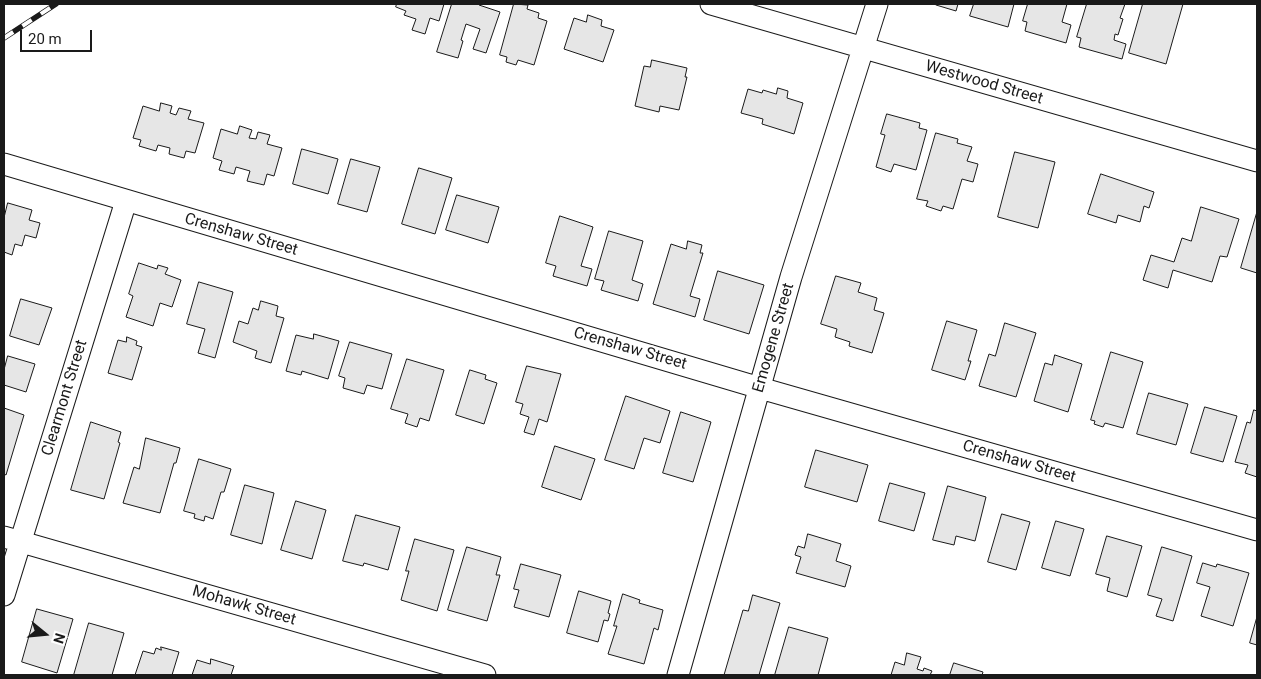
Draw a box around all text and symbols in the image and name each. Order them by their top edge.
scale bar [22,20,95,52]
text: 20 m [28,30,62,48]
street label: Westwood Street [923,57,1045,109]
street label: Crenshaw Street [182,210,300,260]
street label: Emogene Street [749,281,799,395]
street label: Crenshaw Street [571,324,689,374]
street label: Clearmont Street [38,338,92,458]
street label: Crenshaw Street [960,437,1078,487]
street label: Mohawk Street [190,582,298,630]
north arrow [20,609,70,659]
text: N [50,631,68,645]

